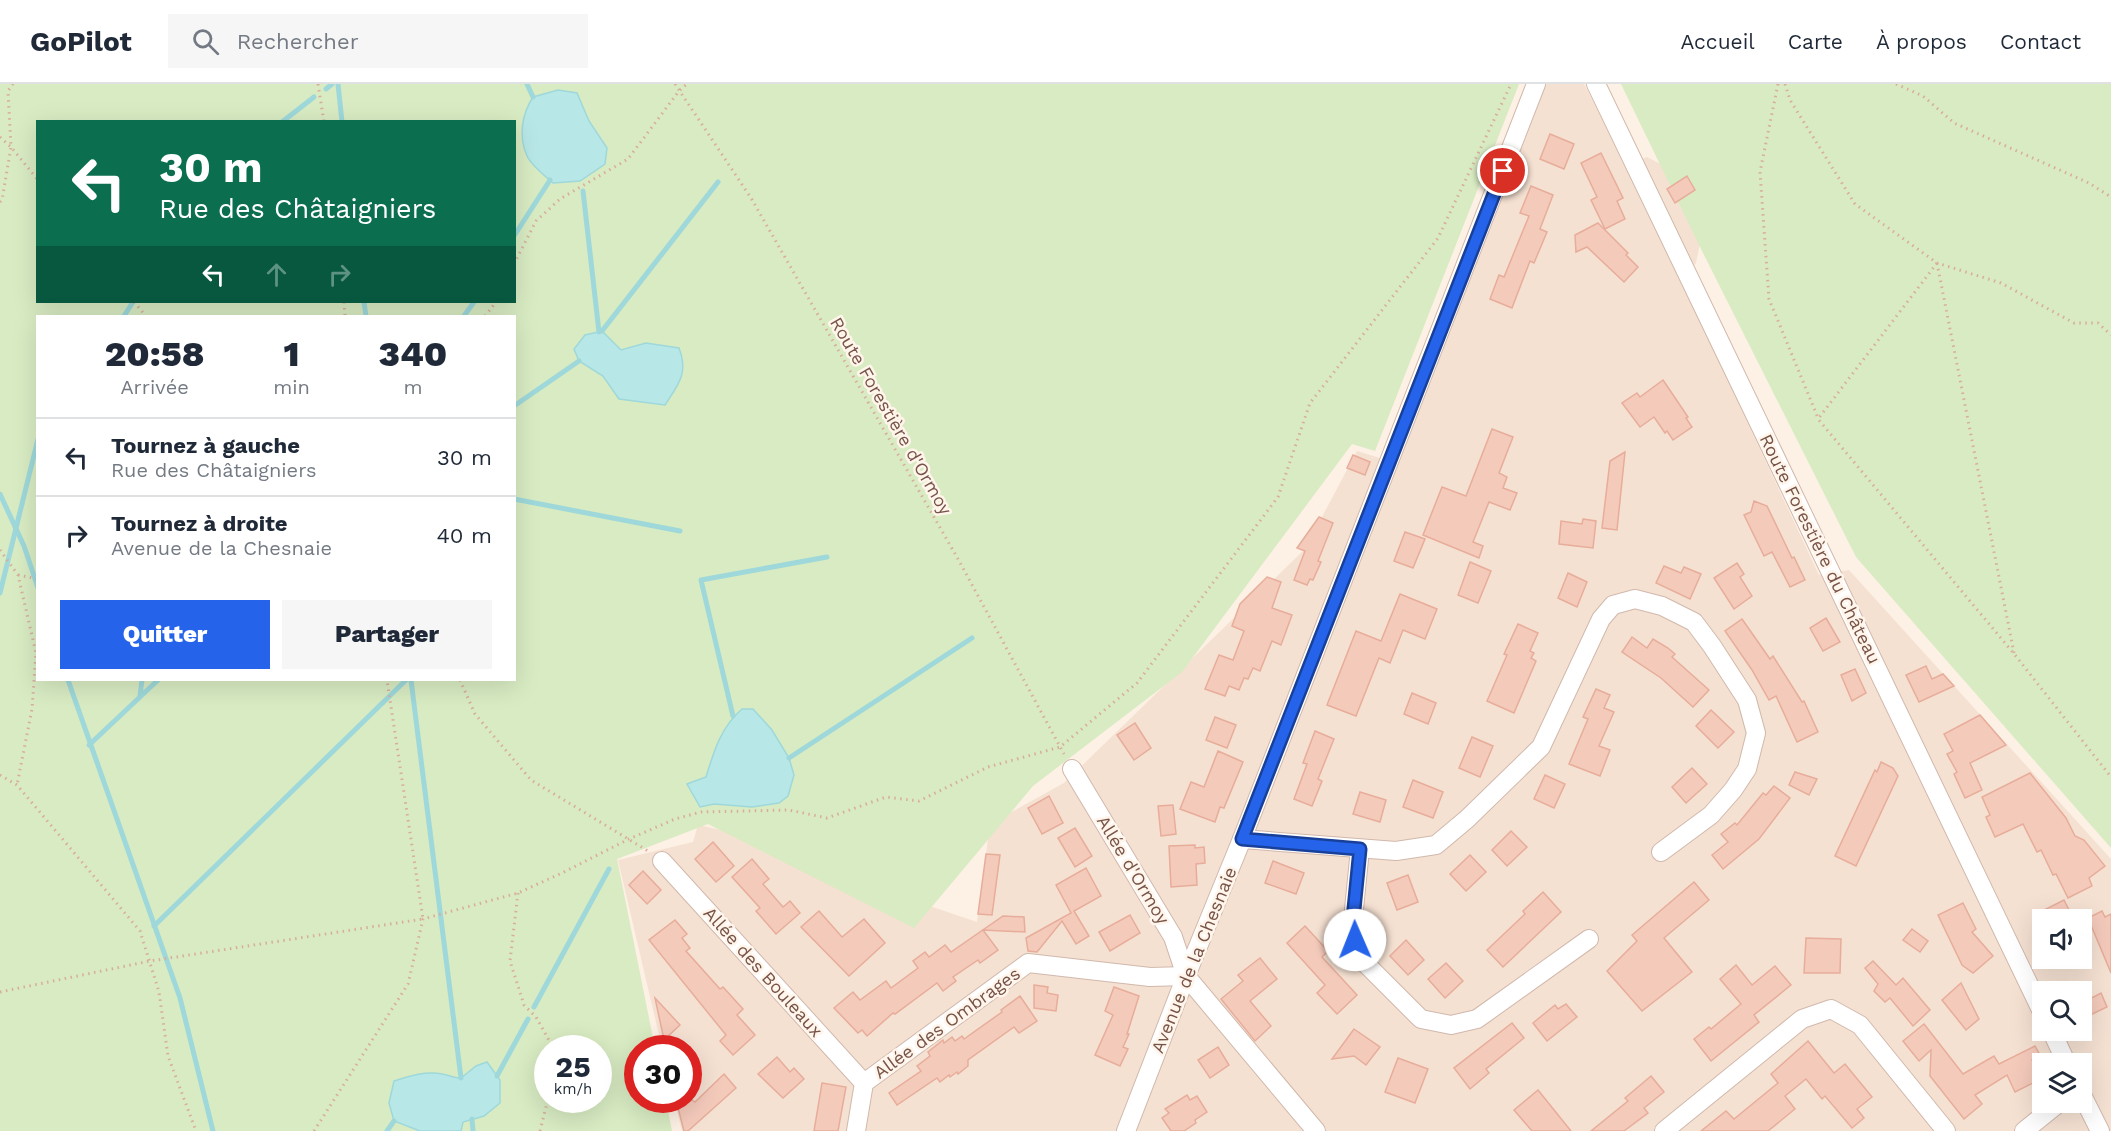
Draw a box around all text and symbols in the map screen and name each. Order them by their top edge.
search box [168,14,588,68]
text: GoPilot [30,25,132,58]
icon: search [189,25,222,58]
text: Rechercher [237,29,359,54]
text: Accueil [1680,29,1755,54]
text: Carte [1788,29,1843,54]
text: À propos [1876,29,1967,54]
text: Contact [2000,29,2081,54]
text: 30 m [159,143,263,192]
icon: left [60,144,138,222]
pin [1477,145,1528,196]
icon: arrive [1486,154,1519,187]
text: Rue des Châtaigniers [159,193,436,225]
icon: left [197,258,230,291]
icon: ahead [260,258,293,291]
icon: right [323,258,356,291]
street label: Route Forestière d'Ormoy [826,313,957,519]
text: 20:58 [105,333,204,375]
text: 1 [283,333,300,375]
text: 340 [379,333,447,375]
text: Arrivée [120,375,189,399]
text: min [273,375,310,399]
text: m [403,375,422,399]
street label: Route Forestière du Château [1756,431,1885,667]
text: Tournez à gauche [111,433,300,458]
icon: left [60,441,93,474]
text: 30 m [437,445,492,470]
text: Rue des Châtaigniers [111,458,316,482]
text: Tournez à droite [111,511,288,536]
icon: right [60,519,93,552]
text: 40 m [436,523,492,548]
text: Avenue de la Chesnaie [111,536,332,560]
button: Quitter [60,600,270,669]
button: Partager [282,600,492,669]
street label: Allée d'Ormoy [1093,812,1174,928]
street label: Avenue de la Chesnaie [1147,864,1241,1056]
street label: Allée des Bouleaux [700,902,827,1041]
position arrow [1323,908,1387,972]
map controls [2032,909,2092,1113]
button: sound [2032,909,2092,969]
street label: Allée des Ombrages [869,962,1024,1083]
button: search [2032,981,2092,1041]
speed limit sign: 30 [624,1035,702,1113]
text: 25 [555,1049,591,1084]
button: layers [2032,1053,2092,1113]
text: km/h [554,1080,592,1098]

